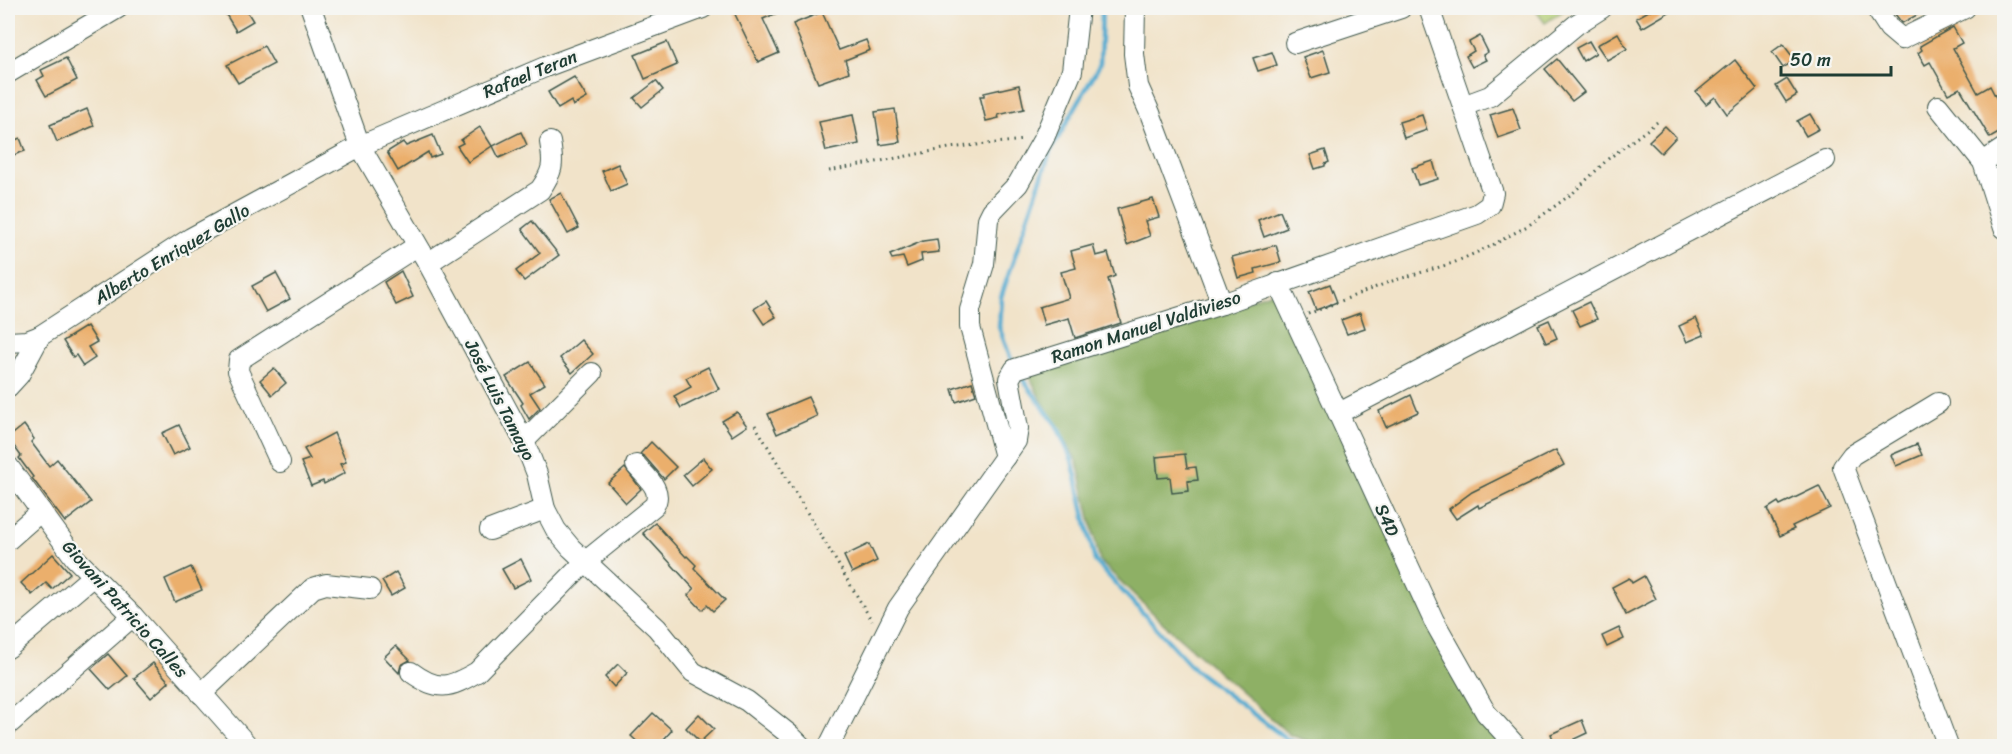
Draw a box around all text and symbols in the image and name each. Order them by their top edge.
scale bar [1781,39,1890,77]
street label: Rafael Teran [478,40,582,107]
text: 50 m [1790,44,1831,76]
street label: Alberto Enriquez Gallo [87,195,256,314]
street label: Ramon Manuel Valdivieso [1047,281,1245,373]
street label: José Luis Tamayo [455,333,545,467]
street label: S4D [1366,498,1408,542]
street label: Giovani Patricio Calles [54,532,197,686]

